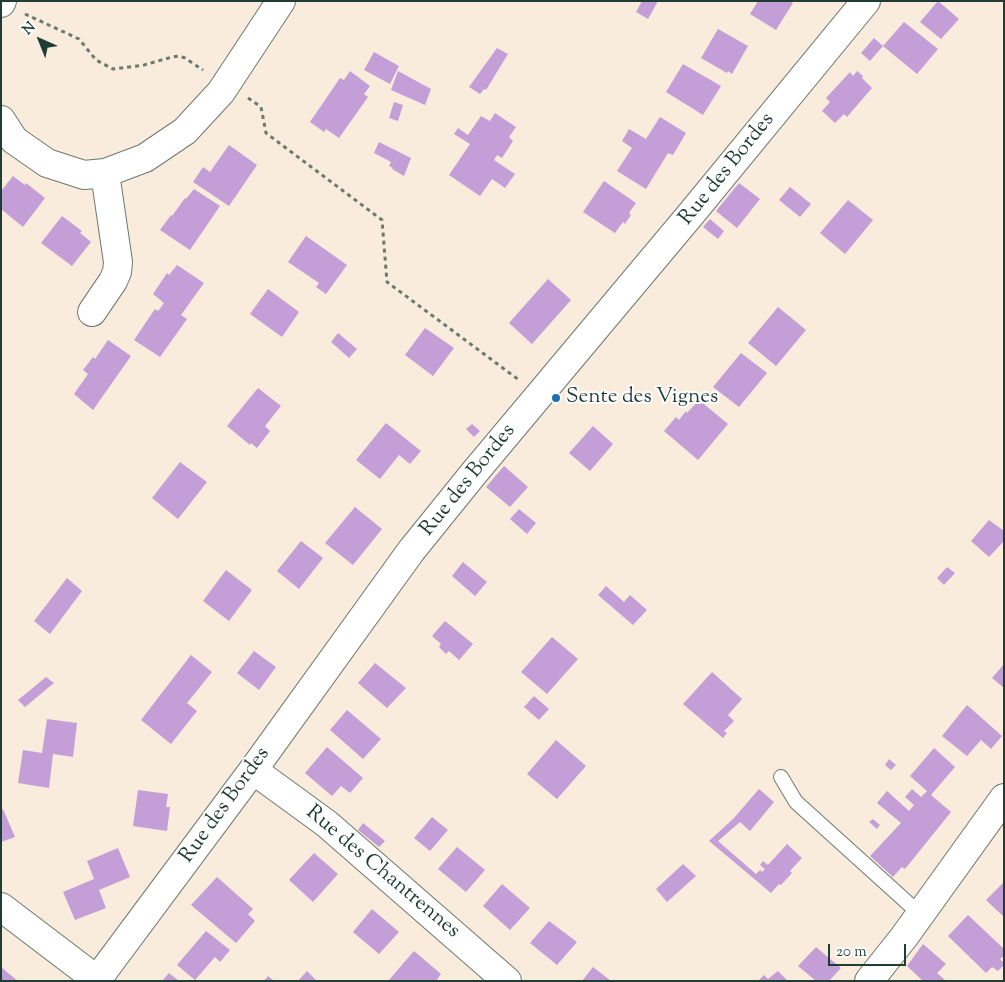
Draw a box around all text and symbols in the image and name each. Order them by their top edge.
north arrow [15,15,65,65]
text: N [19,18,41,40]
street label: Rue des Bordes [675,109,781,231]
place label: Sente des Vignes [566,385,718,411]
marker: Sente des Vignes [550,392,562,404]
street label: Rue des Bordes [416,420,522,542]
street label: Rue des Bordes [175,743,277,869]
street label: Rue des Chantrennes [300,801,464,945]
scale bar [830,934,908,966]
text: 20 m [836,942,867,963]

